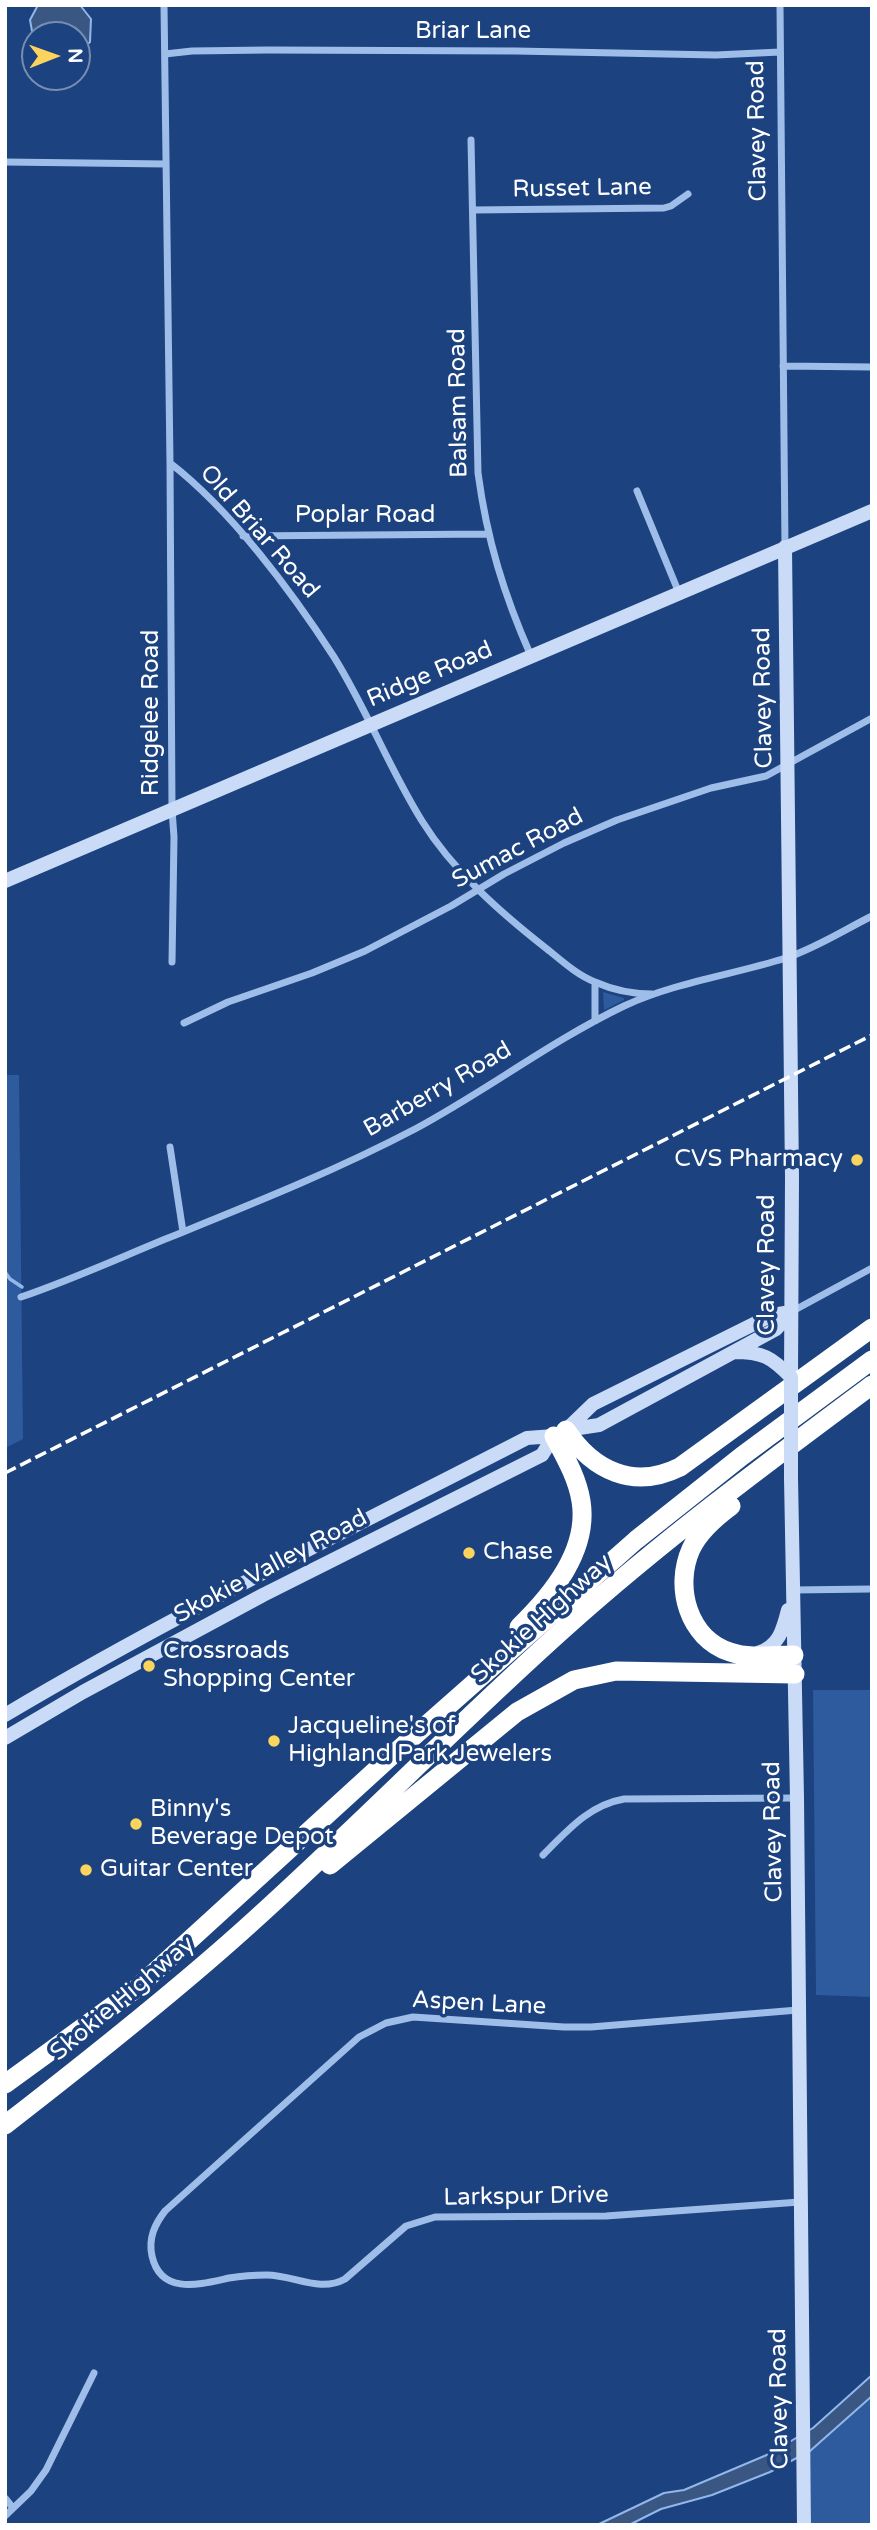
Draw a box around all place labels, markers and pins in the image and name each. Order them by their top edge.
place label: CVS Pharmacy [674,1146,843,1174]
marker: CVS Pharmacy [849,1152,865,1168]
place label: Chase [483,1539,553,1567]
marker: Chase [461,1545,477,1561]
place label: Crossroads Shopping Center [163,1638,355,1694]
marker: Crossroads Shopping Center [141,1658,157,1674]
place label: Jacqueline's of Highland Park Jewelers [288,1713,552,1769]
marker: Jacqueline's of Highland Park Jewelers [266,1733,282,1749]
place label: Binny's Beverage Depot [150,1796,334,1852]
marker: Binny's Beverage Depot [128,1816,144,1832]
place label: Guitar Center [100,1856,253,1884]
marker: Guitar Center [78,1862,94,1878]

